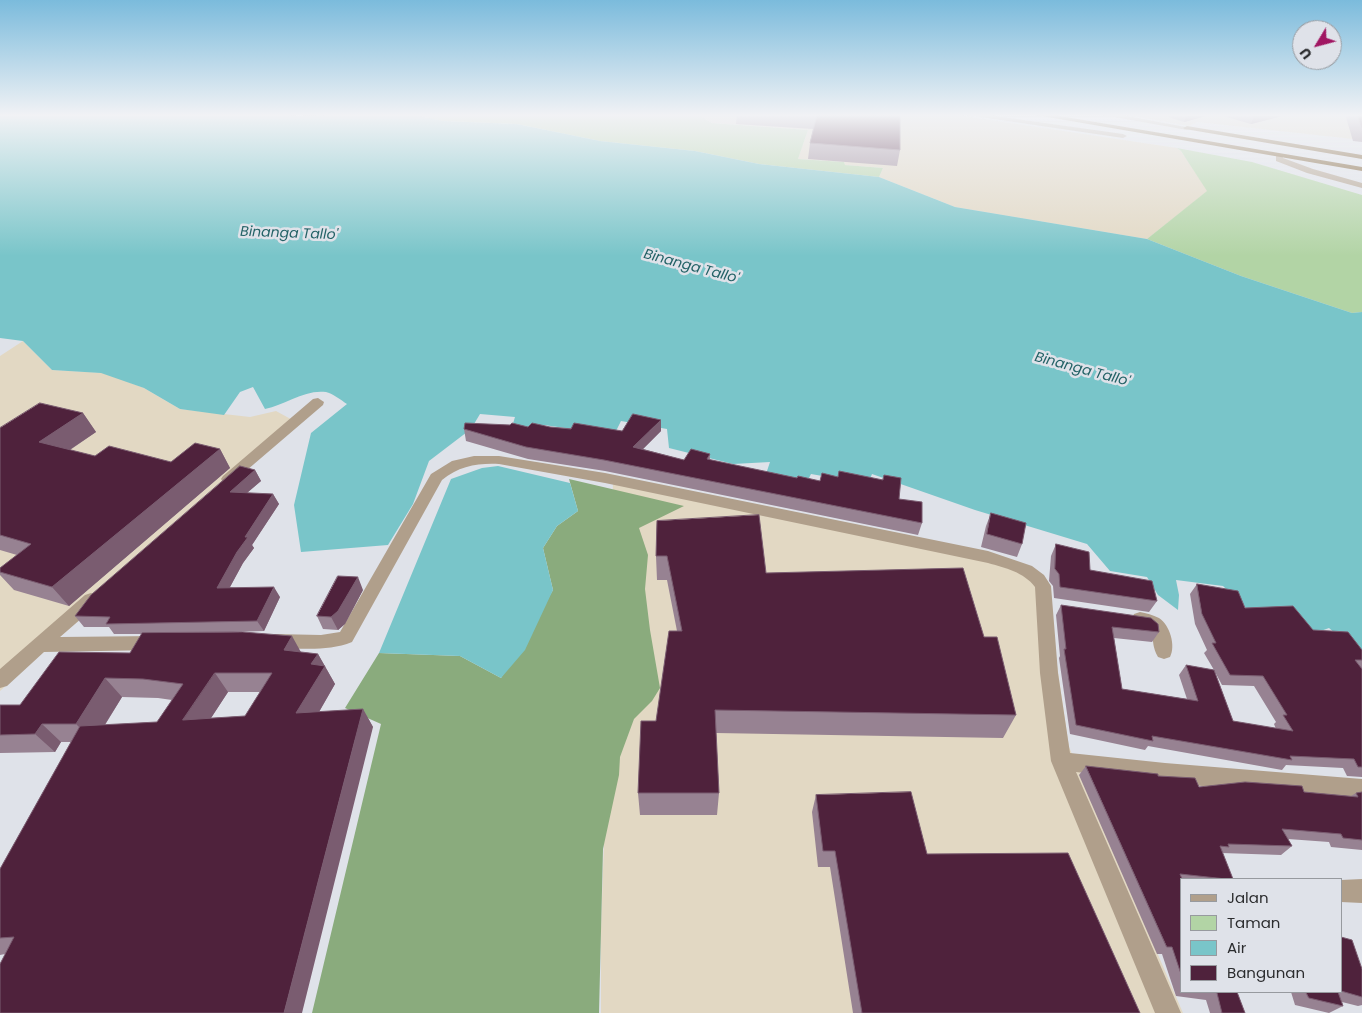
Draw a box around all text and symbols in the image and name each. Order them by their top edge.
north arrow [1292,20,1342,70]
text: U [1295,43,1317,63]
water label: Binanga Tallo' [240,224,338,244]
water label: Binanga Tallo' [642,246,740,288]
water label: Binanga Tallo' [1033,349,1131,391]
legend [1180,878,1342,993]
text: Jalan [1227,887,1269,908]
text: Taman [1227,912,1280,933]
text: Air [1227,937,1246,958]
text: Bangunan [1227,962,1305,983]

